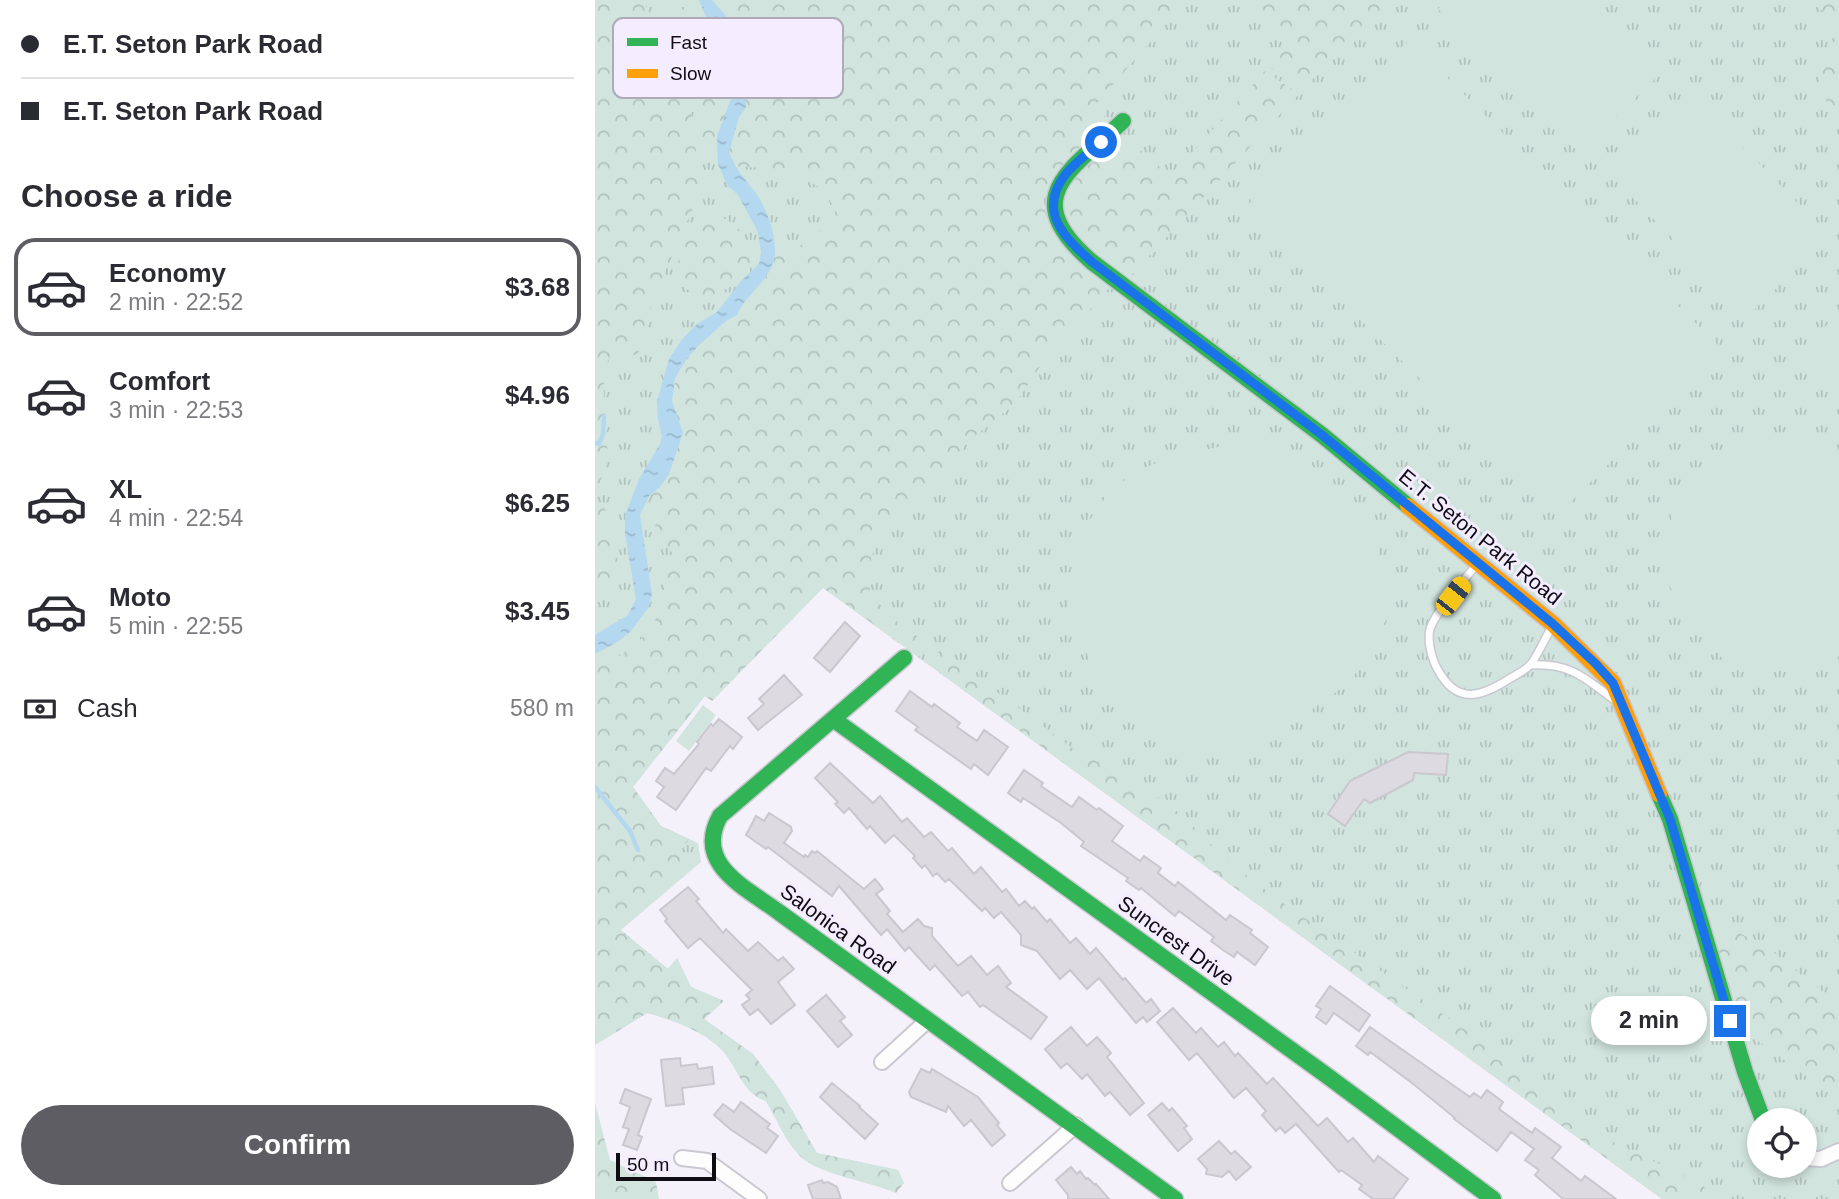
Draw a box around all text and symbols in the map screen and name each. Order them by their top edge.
legend [613,18,843,98]
text: E.T. Seton Park Road [63,29,323,59]
text: Fast [670,32,708,53]
text: Slow [670,63,711,84]
text: E.T. Seton Park Road [63,96,323,126]
route start [1085,126,1117,158]
text: Choose a ride [21,178,233,214]
icon: car [25,256,88,319]
text: Economy [109,258,226,288]
text: $3.68 [505,272,570,302]
text: 2 min · 22:52 [109,289,243,315]
icon: car [25,364,88,427]
text: Comfort [109,366,210,396]
text: $4.96 [505,380,570,410]
text: 3 min · 22:53 [109,397,243,423]
street label: E.T. Seton Park Road [1395,464,1566,609]
icon: car [25,472,88,535]
text: XL [109,474,142,504]
text: $6.25 [505,488,570,518]
text: 4 min · 22:54 [109,505,243,531]
car [1432,573,1475,619]
icon: car [25,580,88,643]
text: Moto [109,582,171,612]
text: $3.45 [505,596,570,626]
text: 5 min · 22:55 [109,613,243,639]
icon: cash [21,690,59,728]
text: Cash [77,693,138,723]
text: 580 m [510,695,574,721]
street label: Salonica Road [776,879,900,978]
street label: Suncrest Drive [1114,891,1239,990]
callout: 2 min [1590,996,1705,1046]
route end [1714,1005,1746,1037]
text: 2 min [1619,1007,1679,1033]
button: Confirm [21,1105,574,1185]
map controls [1747,1108,1817,1178]
button: locate [1747,1108,1817,1178]
scale bar [616,1150,716,1182]
text: 50 m [627,1154,669,1175]

